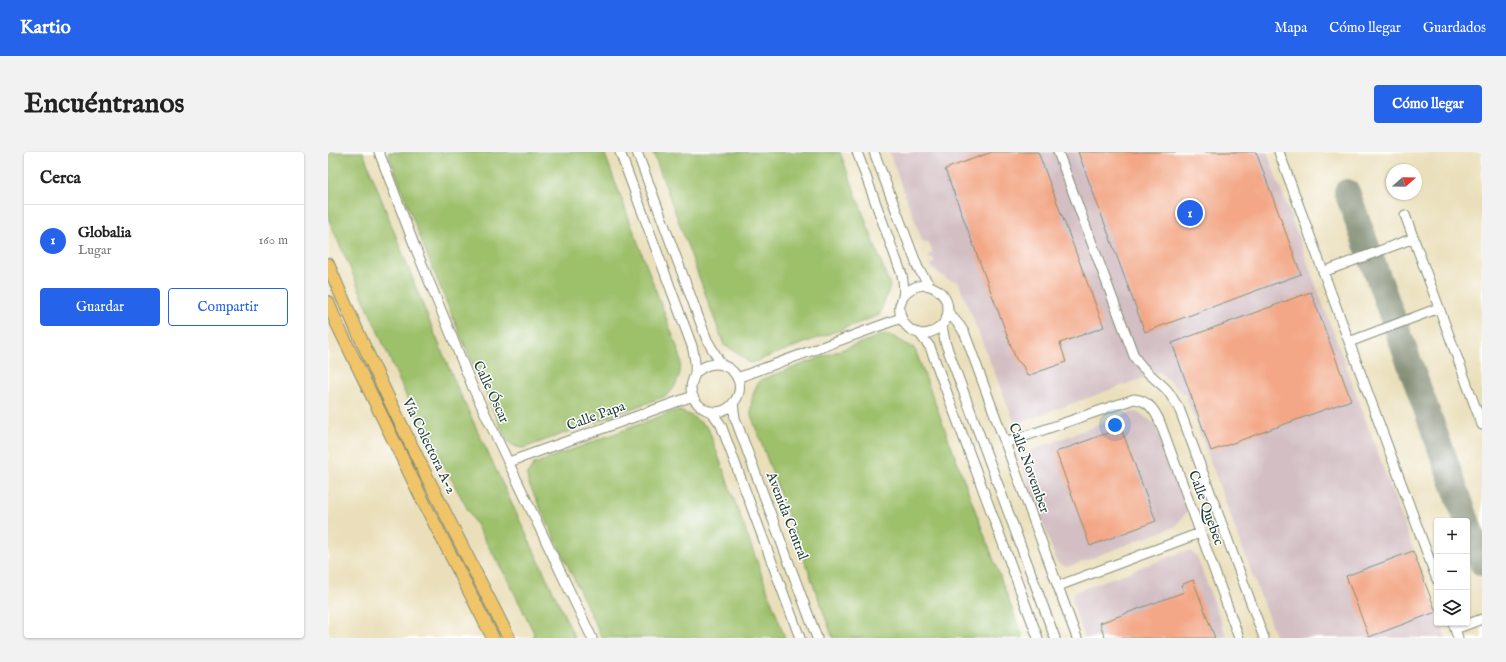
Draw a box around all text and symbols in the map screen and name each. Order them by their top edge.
text: Kartio [20,16,71,40]
text: Mapa [1274,19,1307,37]
text: Cómo llegar [1329,19,1401,37]
text: Guardados [1423,19,1486,37]
button: Cómo llegar [1374,85,1482,123]
text: Encuéntranos [24,87,184,122]
north arrow [1386,164,1422,200]
text: Cerca [40,168,81,189]
pin: 1 [1177,198,1203,228]
text: Globalia [78,223,131,242]
text: 1 [51,232,55,249]
text: 160 m [258,232,288,249]
text: Lugar [78,242,111,259]
button: Guardar [40,288,160,326]
button: Compartir [168,288,288,326]
street label: Calle Óscar [469,357,514,426]
street label: Vía Colectora A-2 [398,394,460,497]
street label: Calle Papa [564,397,629,435]
your location [1105,415,1125,435]
street label: Calle November [1004,420,1054,516]
street label: Avenida Central [762,468,812,563]
street label: Calle Quebec [1184,468,1228,548]
map controls [1434,518,1470,626]
button: + [1434,518,1470,554]
button: − [1434,554,1470,590]
button: layers [1434,590,1470,626]

